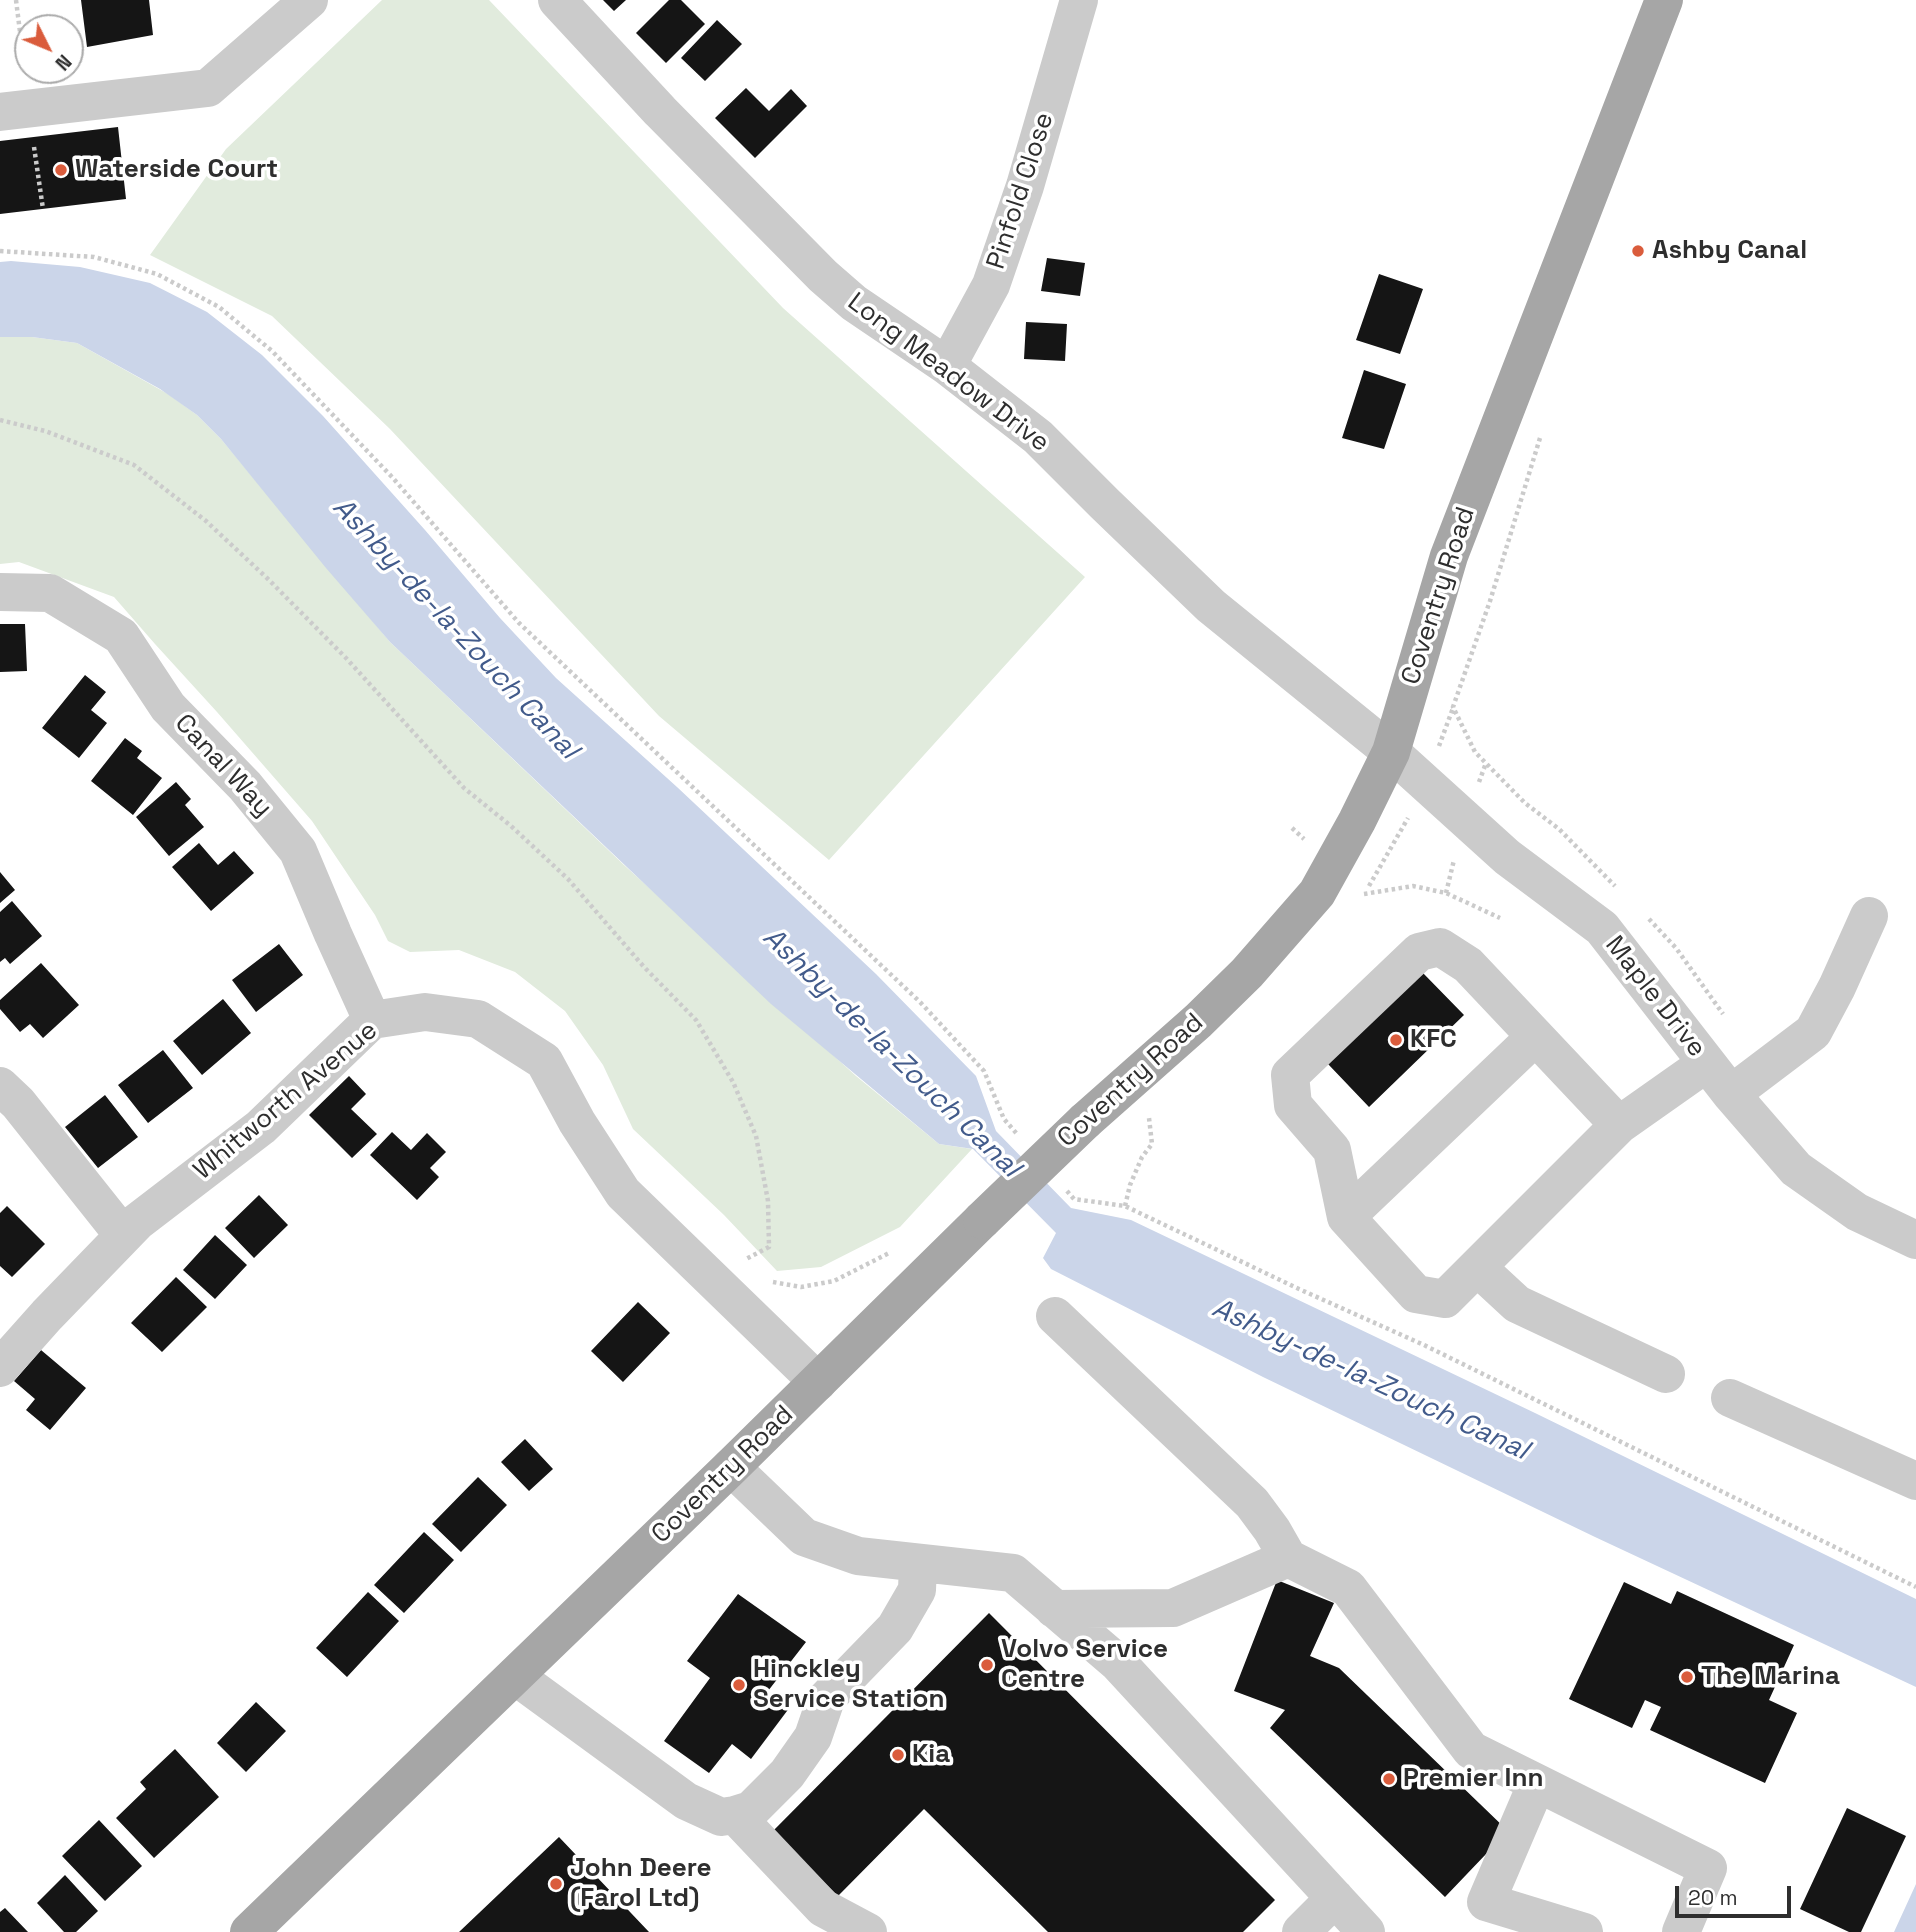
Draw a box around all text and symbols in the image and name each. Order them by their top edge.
north arrow [14,14,84,84]
text: N [50,49,77,75]
street label: Pinfold Close [981,109,1061,273]
place label: Waterside Court [75,154,278,186]
marker: Waterside Court [53,162,69,178]
place label: Ashby Canal [1652,235,1807,267]
marker: Ashby Canal [1630,243,1646,259]
street label: Long Meadow Drive [841,287,1055,459]
water label: Ashby-de-la-Zouch Canal [325,491,585,767]
street label: Coventry Road [1396,503,1482,689]
street label: Canal Way [168,708,278,824]
water label: Ashby-de-la-Zouch Canal [755,921,1027,1185]
street label: Maple Drive [1598,930,1712,1064]
street label: Coventry Road [1052,1008,1210,1154]
street label: Whitworth Avenue [188,1015,384,1187]
place label: KFC [1410,1024,1457,1056]
marker: KFC [1388,1032,1404,1048]
water label: Ashby-de-la-Zouch Canal [1207,1292,1533,1468]
street label: Coventry Road [646,1400,800,1550]
place label: Volvo Service Centre [1001,1634,1168,1696]
place label: Hinckley Service Station [753,1654,944,1716]
marker: Volvo Service Centre [979,1657,995,1673]
place label: The Marina [1701,1661,1840,1693]
marker: The Marina [1679,1669,1695,1685]
marker: Hinckley Service Station [731,1677,747,1693]
place label: Kia [912,1739,950,1771]
marker: Kia [890,1747,906,1763]
place label: Premier Inn [1403,1763,1543,1795]
marker: Premier Inn [1381,1771,1397,1787]
place label: John Deere (Farol Ltd) [570,1853,712,1914]
scale bar [1678,1872,1794,1916]
marker: John Deere (Farol Ltd) [548,1876,564,1892]
text: 20 m [1688,1884,1738,1911]

